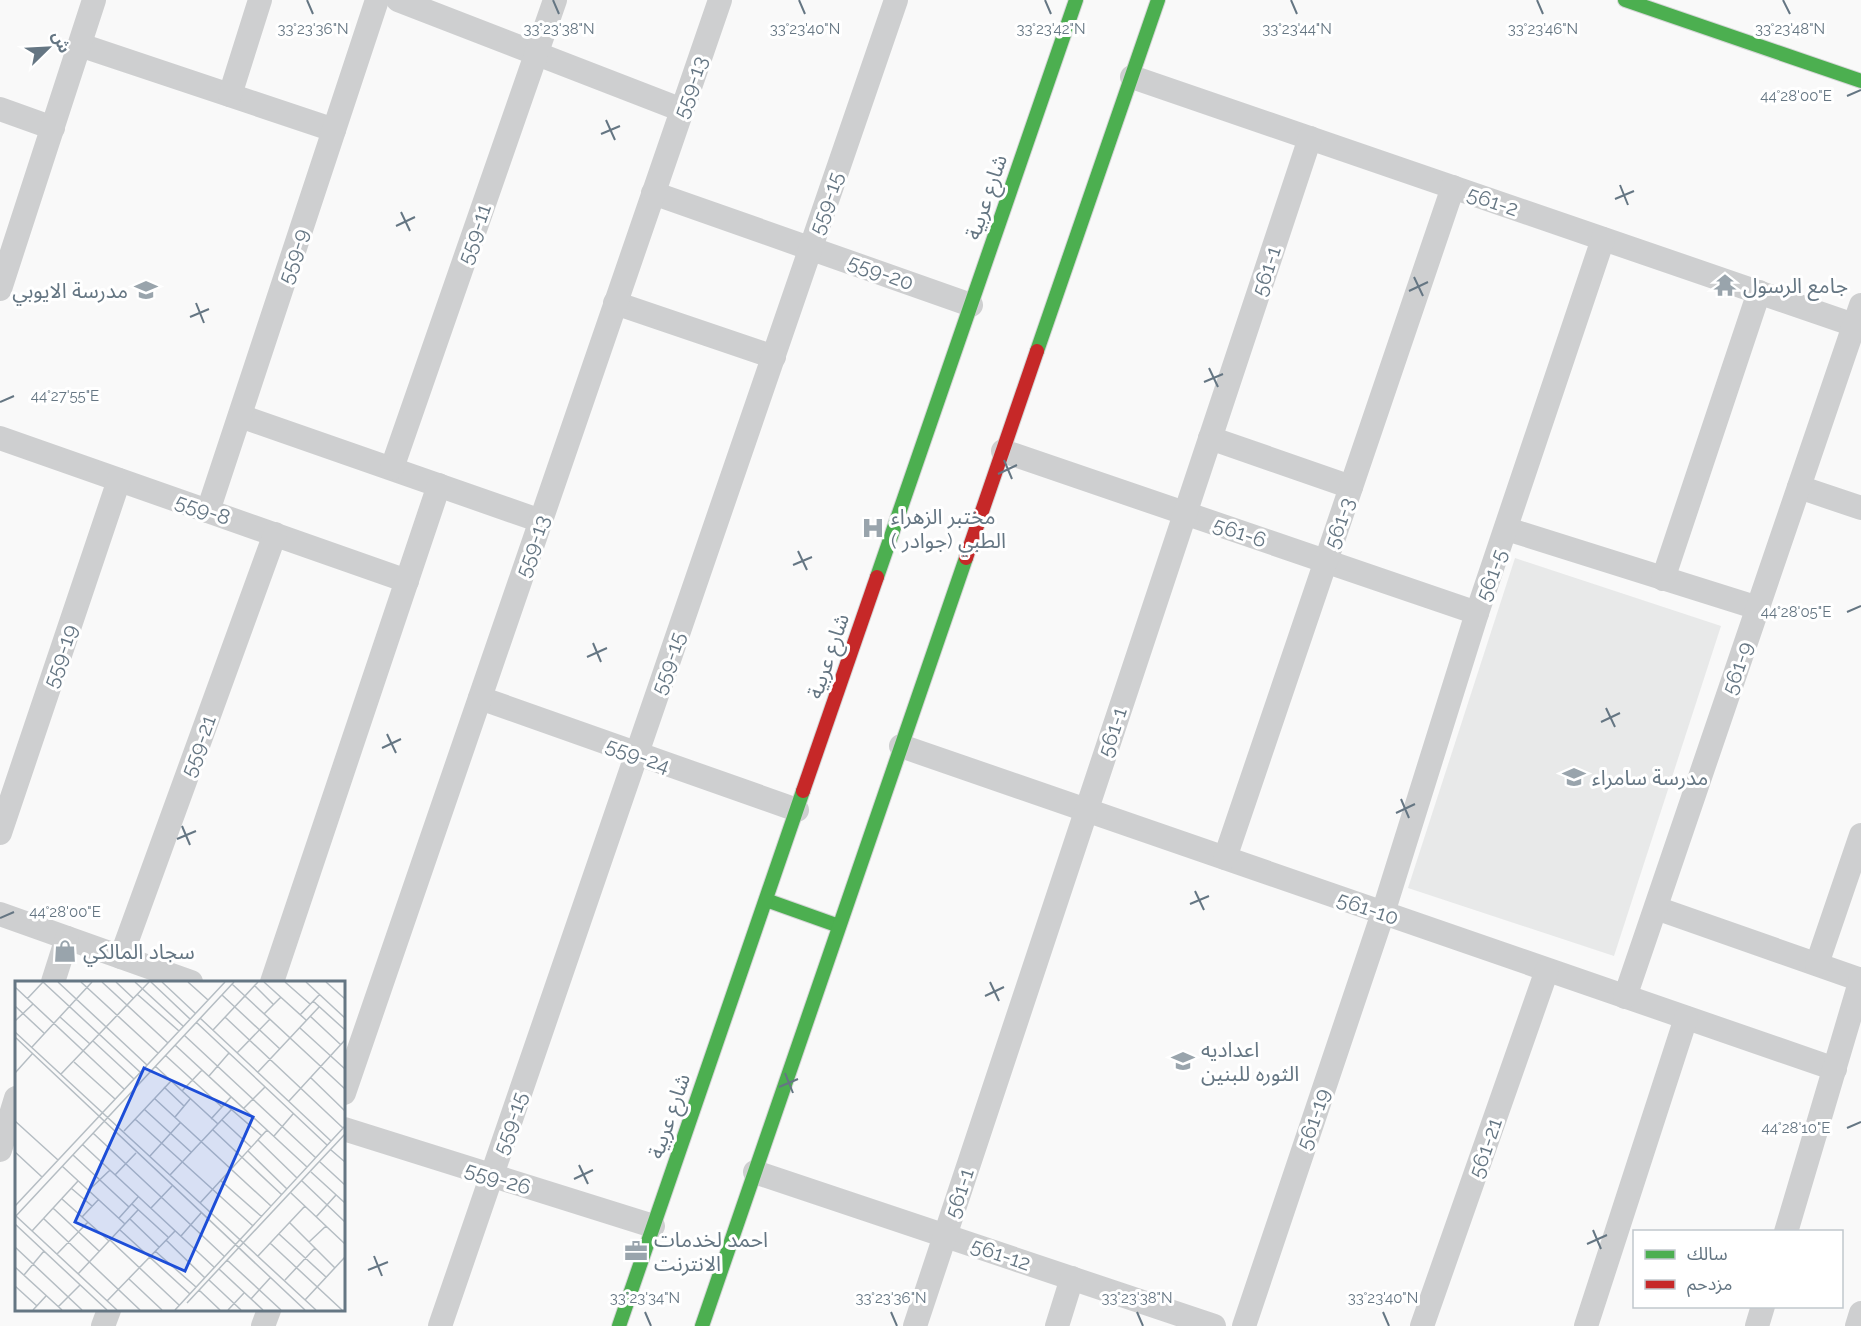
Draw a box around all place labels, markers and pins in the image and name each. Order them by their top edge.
temple icon: جامع الرسول [1712,272,1738,298]
place label: جامع الرسول [1743,273,1848,301]
school or university icon: مدرسة الايوبي [133,277,159,303]
place label: مدرسة الايوبي [12,278,128,306]
place label: مختبر الزهراء الطبي (جوادر ) [891,504,1006,556]
hospital icon: مختبر الزهراء الطبي (جوادر ) [860,515,886,541]
school or university icon: مدرسة سامراء [1561,764,1587,790]
place label: مدرسة سامراء [1592,765,1708,790]
shop icon: سجاد المالكي [52,938,78,964]
place label: سجاد المالكي [83,939,195,967]
place label: اعداديه الثوره للبنين [1201,1037,1299,1086]
school or university icon: اعداديه الثوره للبنين [1170,1048,1196,1074]
place label: احمد لخدمات الانترنت [654,1227,768,1276]
office icon: احمد لخدمات الانترنت [623,1238,649,1264]

